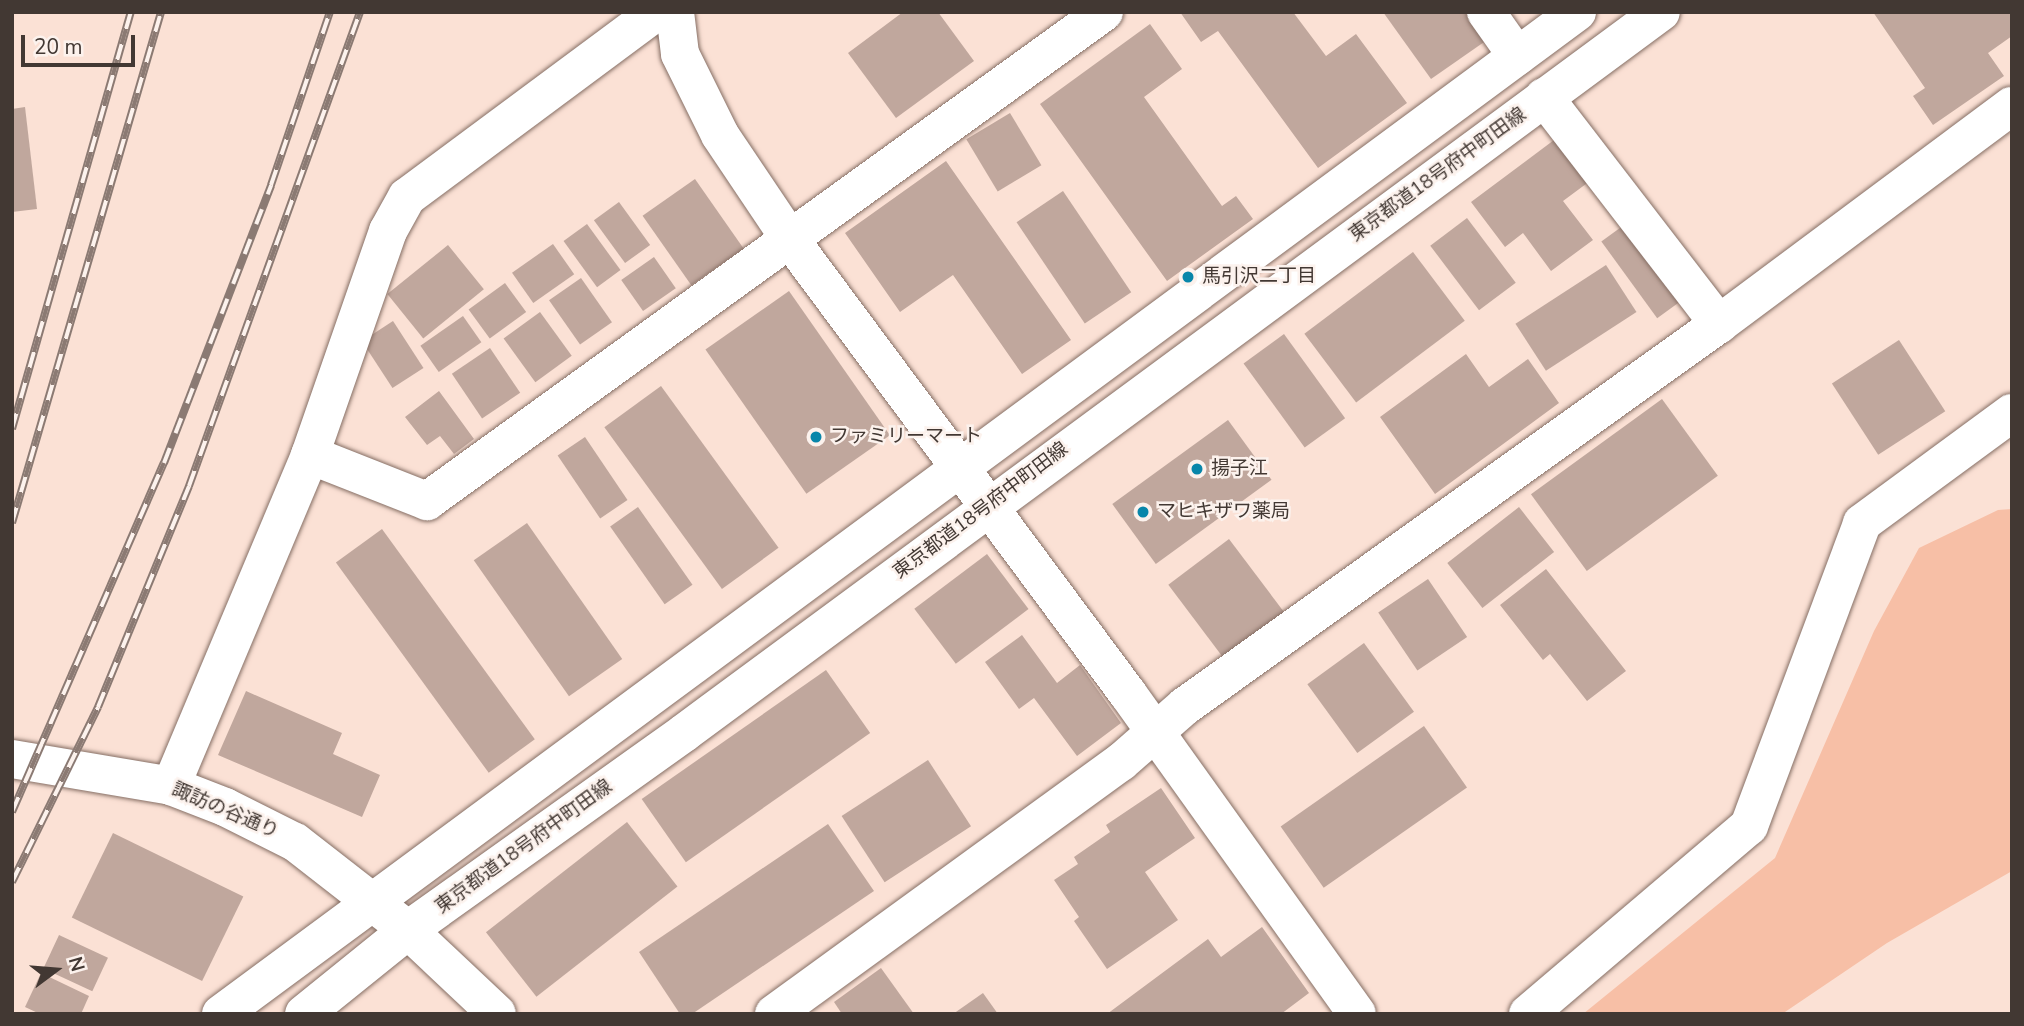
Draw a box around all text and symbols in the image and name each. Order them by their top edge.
scale bar [24,21,138,65]
text: 20 m [34,33,83,61]
street label: 東京都道18号府中町田線 [1345,103,1531,247]
place label: 馬引沢二丁目 [1202,266,1316,288]
marker: 馬引沢二丁目 [1180,269,1196,285]
place label: ファミリーマート [830,426,982,448]
marker: ファミリーマート [808,429,824,445]
street label: 東京都道18号府中町田線 [889,438,1073,584]
place label: 揚子江 [1211,458,1268,480]
marker: 揚子江 [1189,461,1205,477]
place label: マヒキザワ薬局 [1157,501,1290,523]
marker: マヒキザワ薬局 [1135,504,1151,520]
street label: 東京都道18号府中町田線 [431,775,617,919]
street label: 諏訪の谷通り [168,778,282,844]
north arrow [21,935,91,1005]
text: N [62,954,91,975]

